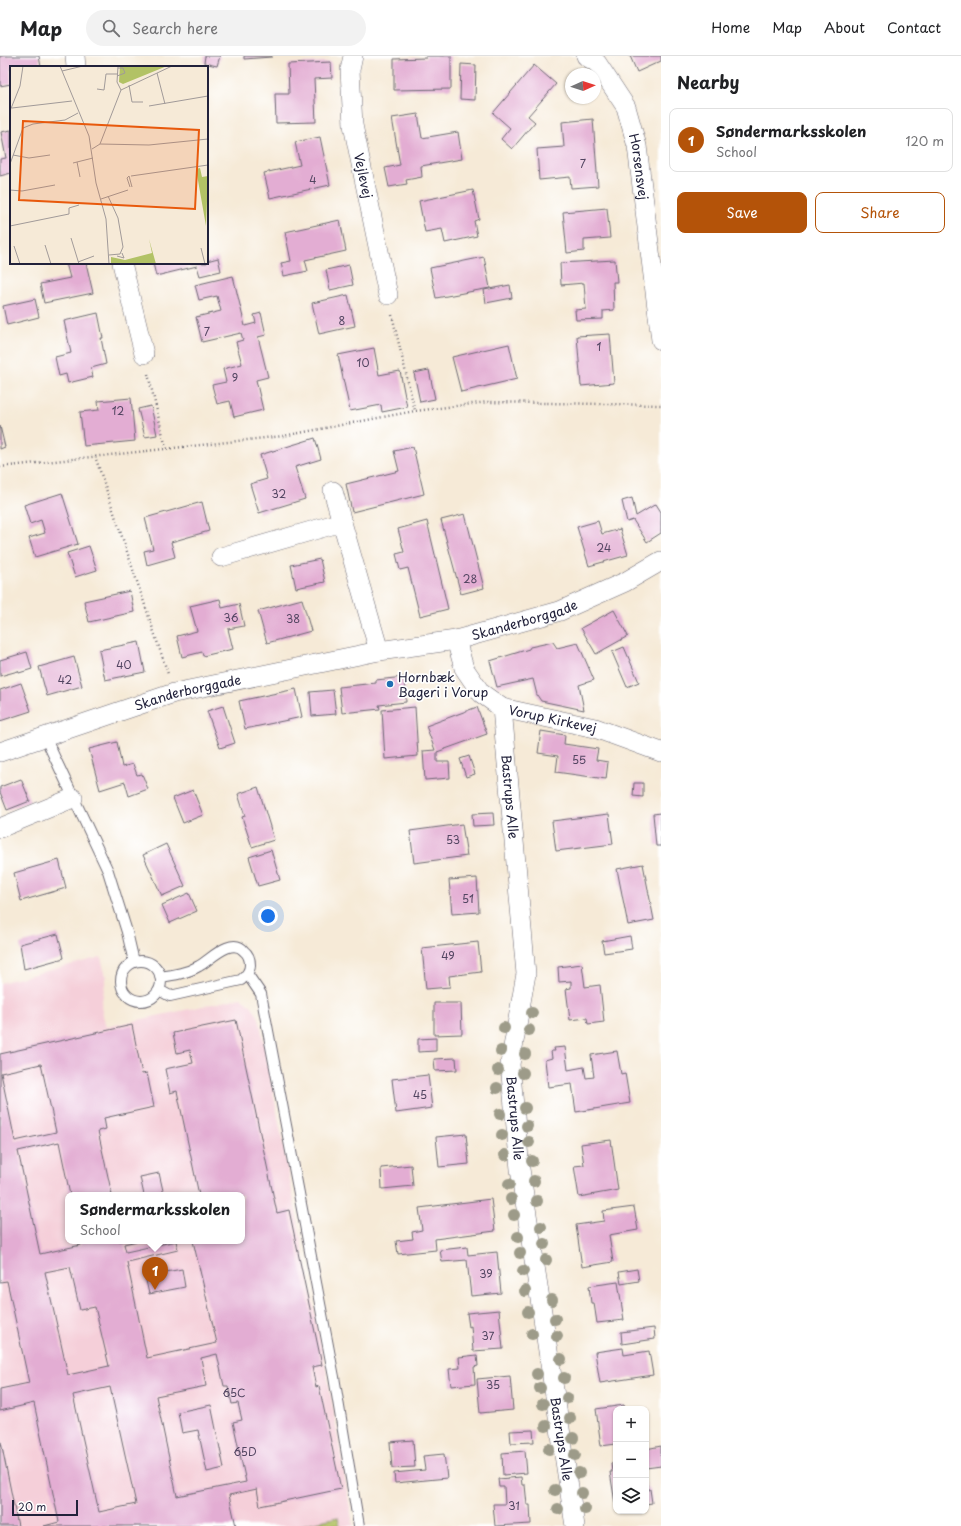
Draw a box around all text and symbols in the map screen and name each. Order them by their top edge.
search box [86,10,366,46]
text: Map [20,14,62,42]
text: Search here [132,16,218,39]
icon: search [100,17,122,39]
text: Home [711,17,750,38]
text: Map [772,17,802,38]
text: About [824,17,865,38]
text: Contact [887,17,941,38]
inset map [10,66,208,264]
north arrow [565,68,601,104]
text: Nearby [677,69,739,95]
text: Søndermarksskolen [716,119,867,142]
street label: Horsensvej [625,131,654,201]
text: 1 [688,131,694,150]
text: 120 m [905,131,944,150]
text: School [716,142,757,161]
street label: Vejlevej [350,151,378,200]
house number: 7 [580,155,586,172]
house number: 4 [309,171,317,188]
button: Save [677,192,807,233]
button: Share [815,192,945,233]
house number: 8 [339,312,346,329]
house number: 7 [204,323,210,340]
house number: 1 [597,338,602,355]
house number: 10 [357,354,369,371]
house number: 9 [232,369,238,386]
house number: 12 [112,402,125,419]
house number: 32 [272,485,287,502]
house number: 24 [597,539,611,556]
house number: 28 [463,570,477,587]
street label: Skanderborggade [469,594,580,644]
house number: 36 [224,609,239,626]
house number: 38 [286,610,300,627]
house number: 40 [116,656,132,673]
place label: Hornbæk Bageri i Vorup [398,667,488,701]
street label: Skanderborggade [131,670,243,715]
house number: 42 [58,671,73,688]
marker: Hornbæk Bageri i Vorup [385,679,395,689]
street label: Vorup Kirkevej [507,700,599,737]
house number: 55 [572,751,586,768]
street label: Bastrups Alle [497,754,524,840]
house number: 53 [446,831,460,848]
house number: 51 [462,890,474,907]
your location [258,906,278,926]
house number: 49 [441,947,455,964]
street label: Bastrups Alle [502,1075,529,1161]
house number: 45 [413,1086,427,1103]
popup [65,1192,245,1244]
text: Søndermarksskolen [80,1197,230,1220]
text: School [80,1220,121,1239]
pin: 1 [142,1257,168,1290]
house number: 39 [479,1265,493,1282]
house number: 37 [482,1327,495,1344]
house number: 35 [486,1376,500,1393]
house number: 65C [222,1384,246,1401]
street label: Bastrups Alle [546,1395,578,1482]
map controls [613,1406,649,1514]
button: + [613,1406,649,1442]
button: − [613,1442,649,1478]
house number: 65D [233,1443,257,1460]
button: layers [613,1478,649,1514]
house number: 31 [508,1497,520,1514]
scale bar [12,1498,78,1517]
text: 20 m [18,1498,46,1515]

